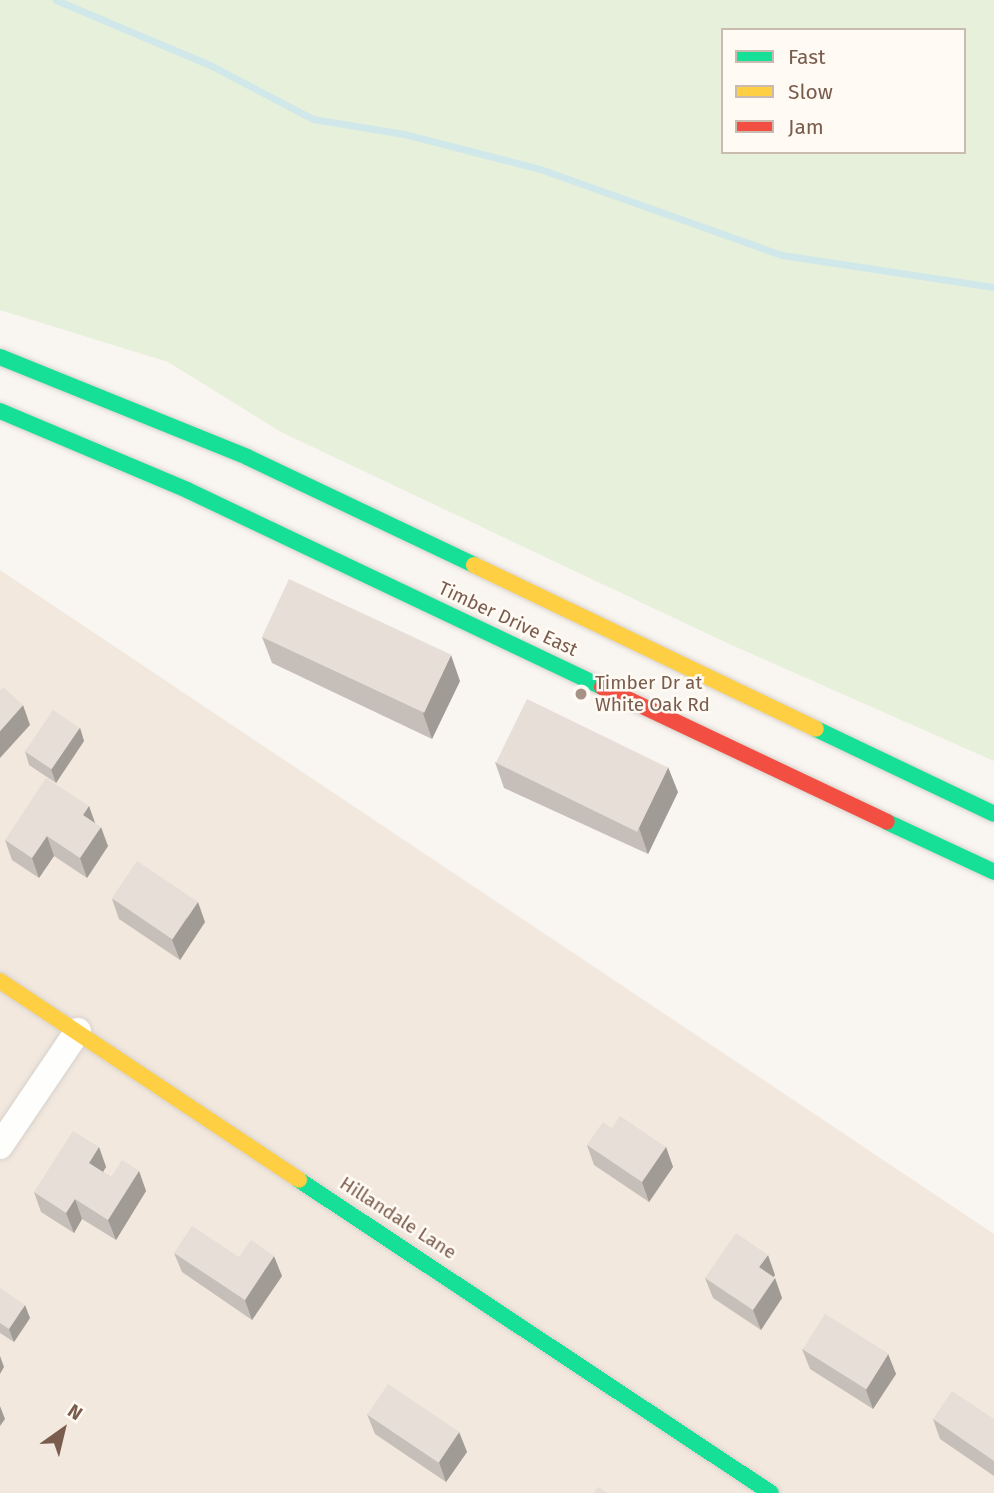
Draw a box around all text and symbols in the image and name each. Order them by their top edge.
legend [721,28,966,154]
text: Fast [788,44,826,70]
text: Slow [788,79,833,105]
text: Jam [788,114,824,140]
street label: Timber Drive East [435,577,581,661]
place label: Timber Dr at White Oak Rd [595,672,710,716]
marker: Timber Dr at White Oak Rd [573,686,589,702]
street label: Hillandale Lane [335,1172,461,1264]
north arrow [28,1395,98,1465]
text: N [63,1399,87,1425]

